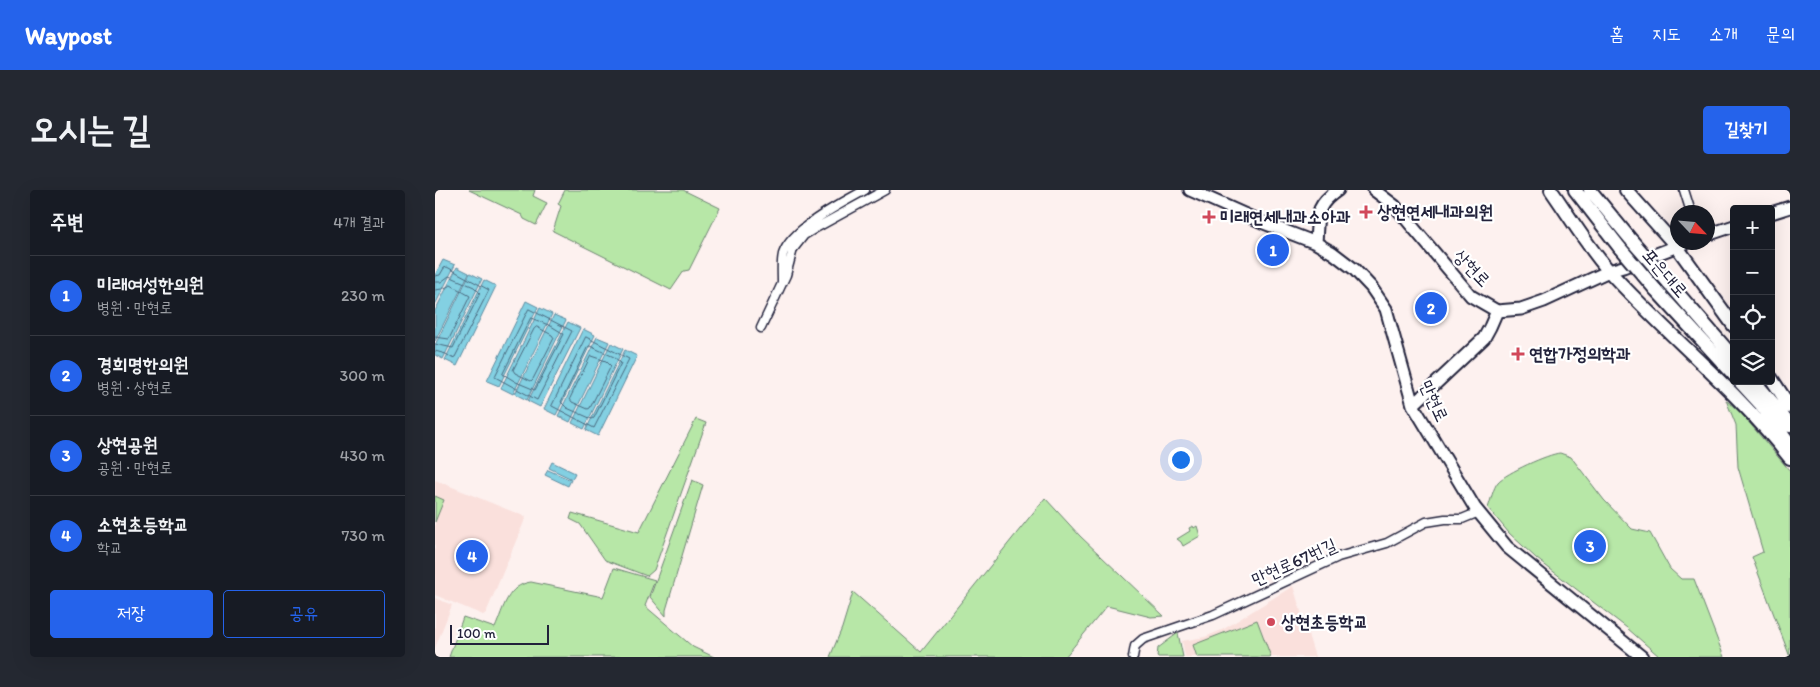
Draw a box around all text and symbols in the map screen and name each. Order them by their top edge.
text: Waypost [25,21,112,50]
text: 홈 [1610,23,1624,45]
text: 지도 [1652,23,1681,45]
text: 소개 [1709,23,1738,45]
text: 문의 [1766,23,1795,45]
button: 길찾기 [1703,106,1790,154]
text: 오시는 길 [30,108,151,150]
place label: 상현연세내과의원 [1377,201,1493,223]
marker: 상현연세내과의원 [1359,205,1373,219]
north arrow [1670,205,1715,250]
map controls [1730,205,1775,385]
button: + [1730,205,1775,250]
place label: 미래연세내과소아과 [1220,206,1351,228]
text: 주변 [50,209,84,234]
marker: 미래연세내과소아과 [1202,210,1216,224]
text: 4개 결과 [333,213,385,232]
pin: 1 [1257,231,1289,269]
street label: 포은대로 [1638,244,1692,302]
street label: 상현로 [1449,245,1495,291]
button: − [1730,250,1775,295]
text: 미래여성한의원 [97,273,204,296]
text: 1 [62,286,70,305]
text: 230 m [341,286,385,305]
pin: 2 [1415,289,1447,327]
button: locate [1730,295,1775,340]
text: 병원 · 만현로 [97,298,172,317]
button: layers [1730,340,1775,385]
place label: 연합가정의학과 [1529,343,1631,365]
marker: 연합가정의학과 [1511,347,1525,361]
text: 경희명한의원 [97,353,189,376]
text: 2 [62,366,70,385]
text: 300 m [340,366,385,385]
street label: 만현로 [1415,377,1453,425]
text: 병원 · 상현로 [97,378,172,397]
text: 상현공원 [97,433,158,456]
text: 3 [62,446,70,465]
text: 430 m [340,446,385,465]
your location [1168,447,1194,473]
text: 공원 · 만현로 [97,458,172,477]
text: 소현초등학교 [97,513,189,536]
text: 4 [61,526,71,545]
text: 730 m [341,526,385,545]
pin: 3 [1574,527,1606,565]
street label: 만현로67번길 [1248,533,1340,591]
pin: 4 [456,537,488,575]
text: 학교 [97,538,123,557]
button: 저장 [50,590,213,638]
button: 공유 [223,590,385,638]
place label: 상현초등학교 [1281,611,1368,633]
marker: 상현초등학교 [1265,616,1277,628]
scale bar [450,622,549,645]
text: 100 m [457,625,496,642]

